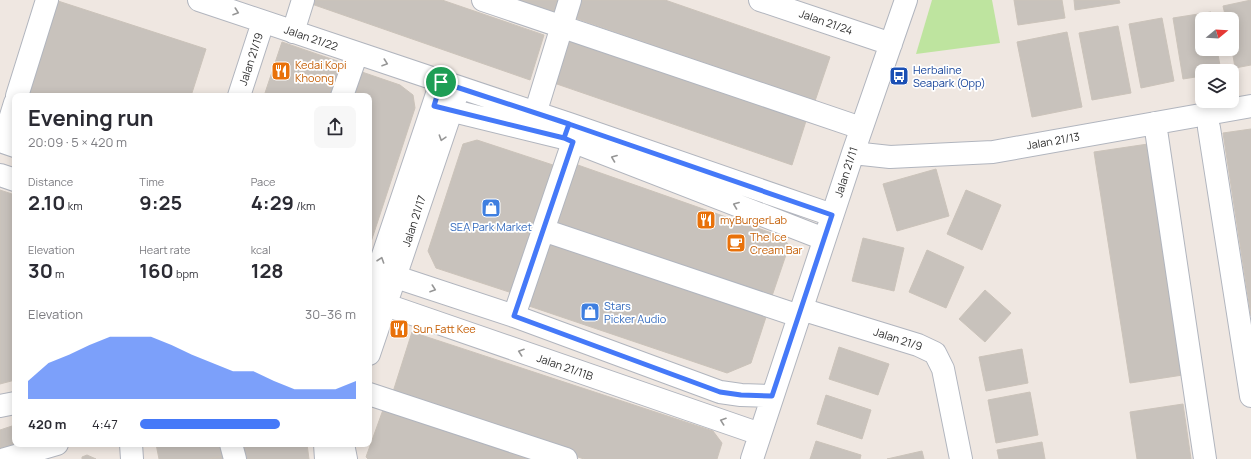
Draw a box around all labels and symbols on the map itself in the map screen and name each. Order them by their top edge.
street label: Jalan 21/24 [797,5,855,38]
one-way arrow [232,8,239,16]
north arrow [1195,12,1239,56]
street label: Jalan 21/22 [282,21,340,54]
street label: Jalan 21/19 [235,30,266,87]
place label: Kedai Kopi Khoong [295,57,347,85]
one-way arrow [382,58,389,67]
restaurant icon: Kedai Kopi Khoong [270,60,292,82]
place label: Herbaline Seapark (Opp) [913,62,986,90]
pin [424,65,458,99]
bus stop icon: Herbaline Seapark (Opp) [888,65,910,87]
street label: Jalan 21/13 [1025,128,1081,153]
one-way arrow [438,135,447,142]
street label: Jalan 21/11 [830,145,861,199]
one-way arrow [611,154,618,162]
street label: Jalan 21/17 [398,193,429,248]
shop icon: SEA Park Market [480,197,502,219]
one-way arrow [732,201,739,209]
restaurant icon: myBurgerLab [695,209,717,231]
place label: myBurgerLab [720,212,788,227]
place label: SEA Park Market [450,219,532,234]
place label: The Ice Cream Bar [750,229,803,257]
cafe icon: The Ice Cream Bar [725,232,747,254]
one-way arrow [377,257,385,264]
one-way arrow [429,284,436,293]
place label: Stars Picker Audio [604,298,667,326]
shop icon: Stars Picker Audio [579,301,601,323]
restaurant icon: Sun Fatt Kee [388,318,410,340]
place label: Sun Fatt Kee [413,321,476,336]
street label: Jalan 21/9 [872,324,925,353]
one-way arrow [518,348,525,357]
street label: Jalan 21/11B [535,350,596,383]
one-way arrow [720,418,727,426]

